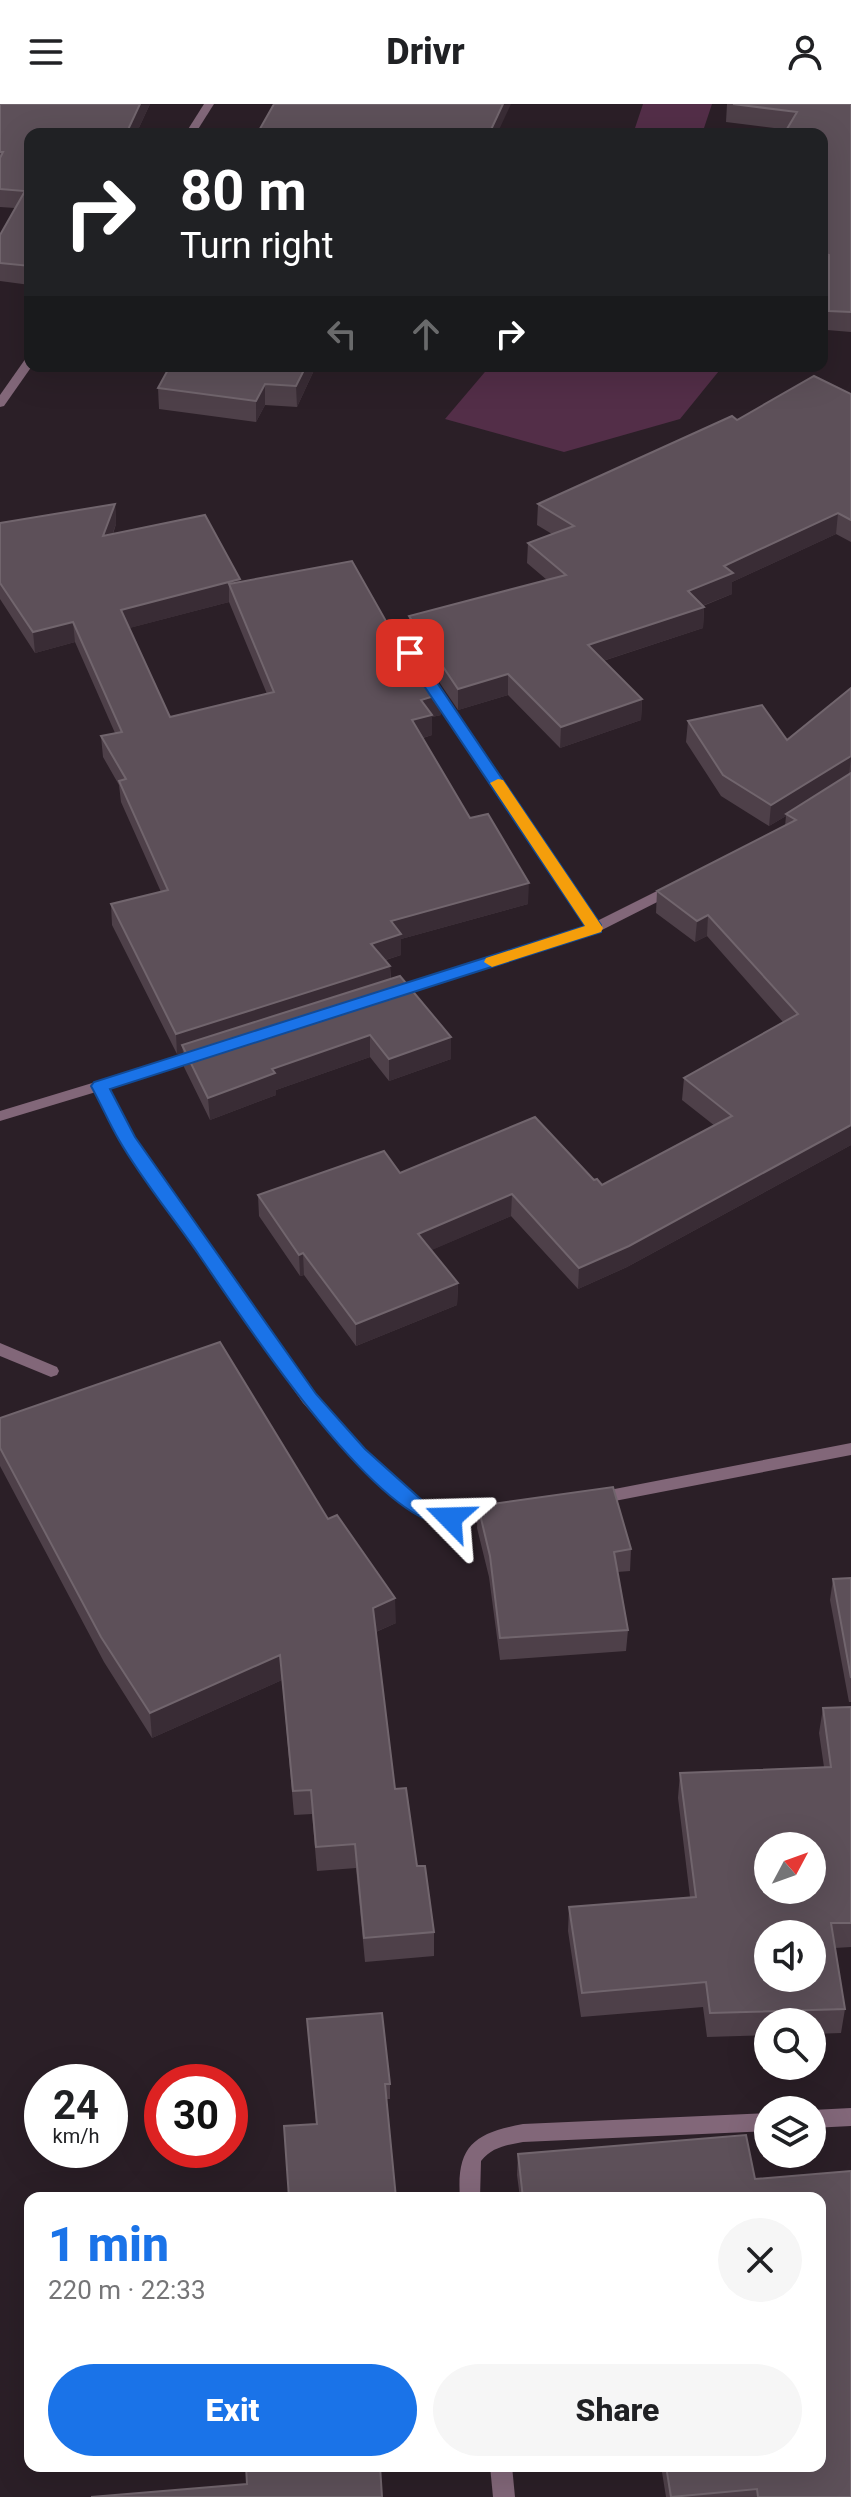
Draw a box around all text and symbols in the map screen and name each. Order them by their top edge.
icon: menu [24,30,68,74]
icon: person [783,30,827,74]
text: Drivr [386,31,465,73]
text: 80 m [180,158,307,224]
icon: right [48,160,152,264]
text: Turn right [180,225,333,267]
icon: left [320,312,364,356]
icon: ahead [404,312,448,356]
icon: right [488,312,532,356]
pin [376,619,444,687]
icon: arrive [388,631,432,675]
position arrow [408,1476,492,1560]
north arrow [754,1832,826,1904]
map controls [754,1832,826,2168]
button: sound [754,1920,826,1992]
button: search [754,2008,826,2080]
speed limit sign: 30 [144,2064,248,2168]
text: 24 [53,2082,99,2129]
button: layers [754,2096,826,2168]
text: km/h [53,2124,99,2148]
text: 1 min [48,2216,169,2273]
button: close [718,2218,802,2302]
text: 220 m · 22:33 [48,2275,206,2305]
button: Exit [48,2364,417,2456]
button: Share [433,2364,802,2456]

